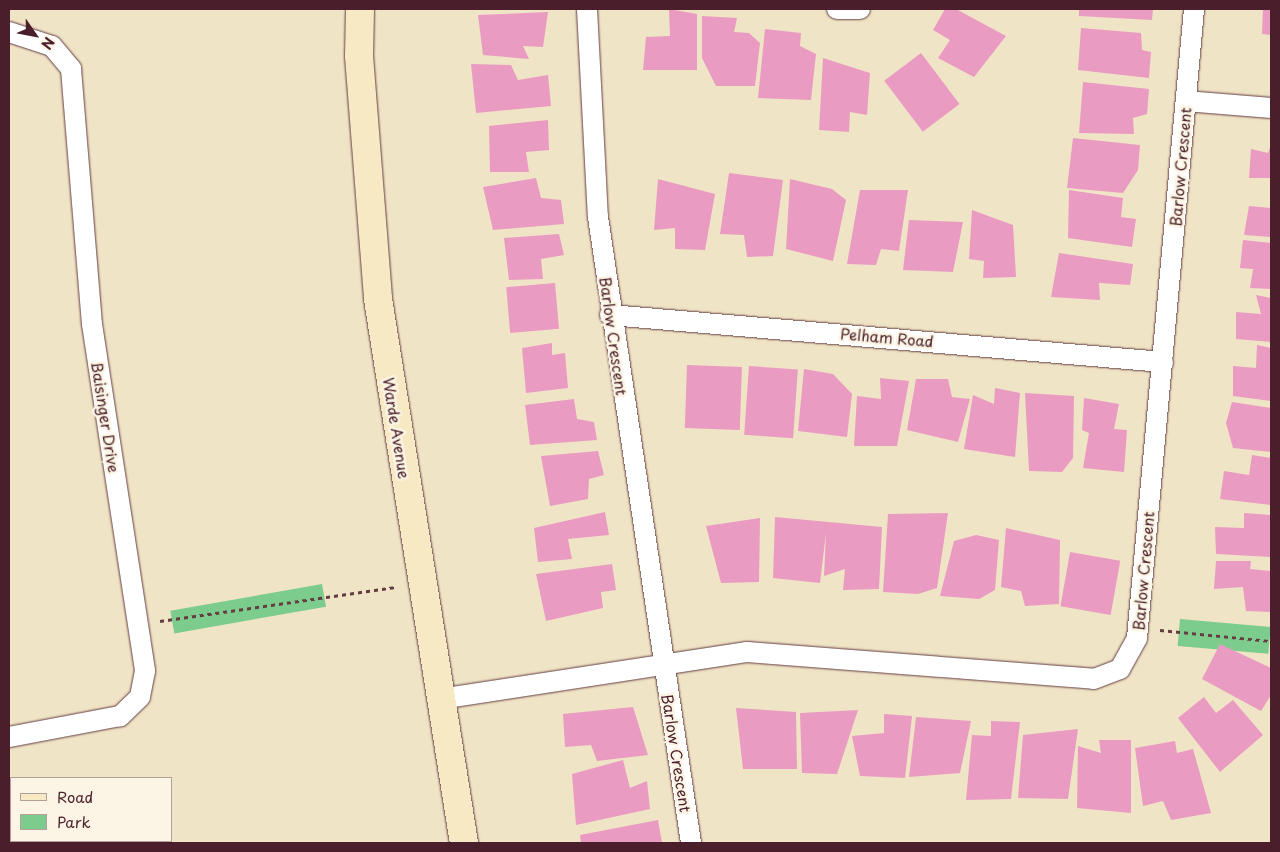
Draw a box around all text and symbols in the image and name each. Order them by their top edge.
north arrow [10,10,60,60]
text: N [36,33,60,54]
street label: Barlow Crescent [1166,107,1194,227]
street label: Barlow Crescent [597,276,631,396]
street label: Pelham Road [839,324,935,350]
street label: Baisinger Drive [88,360,124,474]
street label: Warde Avenue [380,376,414,480]
street label: Barlow Crescent [1129,511,1157,631]
street label: Barlow Crescent [659,693,695,813]
legend [10,777,172,842]
text: Road [57,785,93,808]
text: Park [57,810,91,833]

